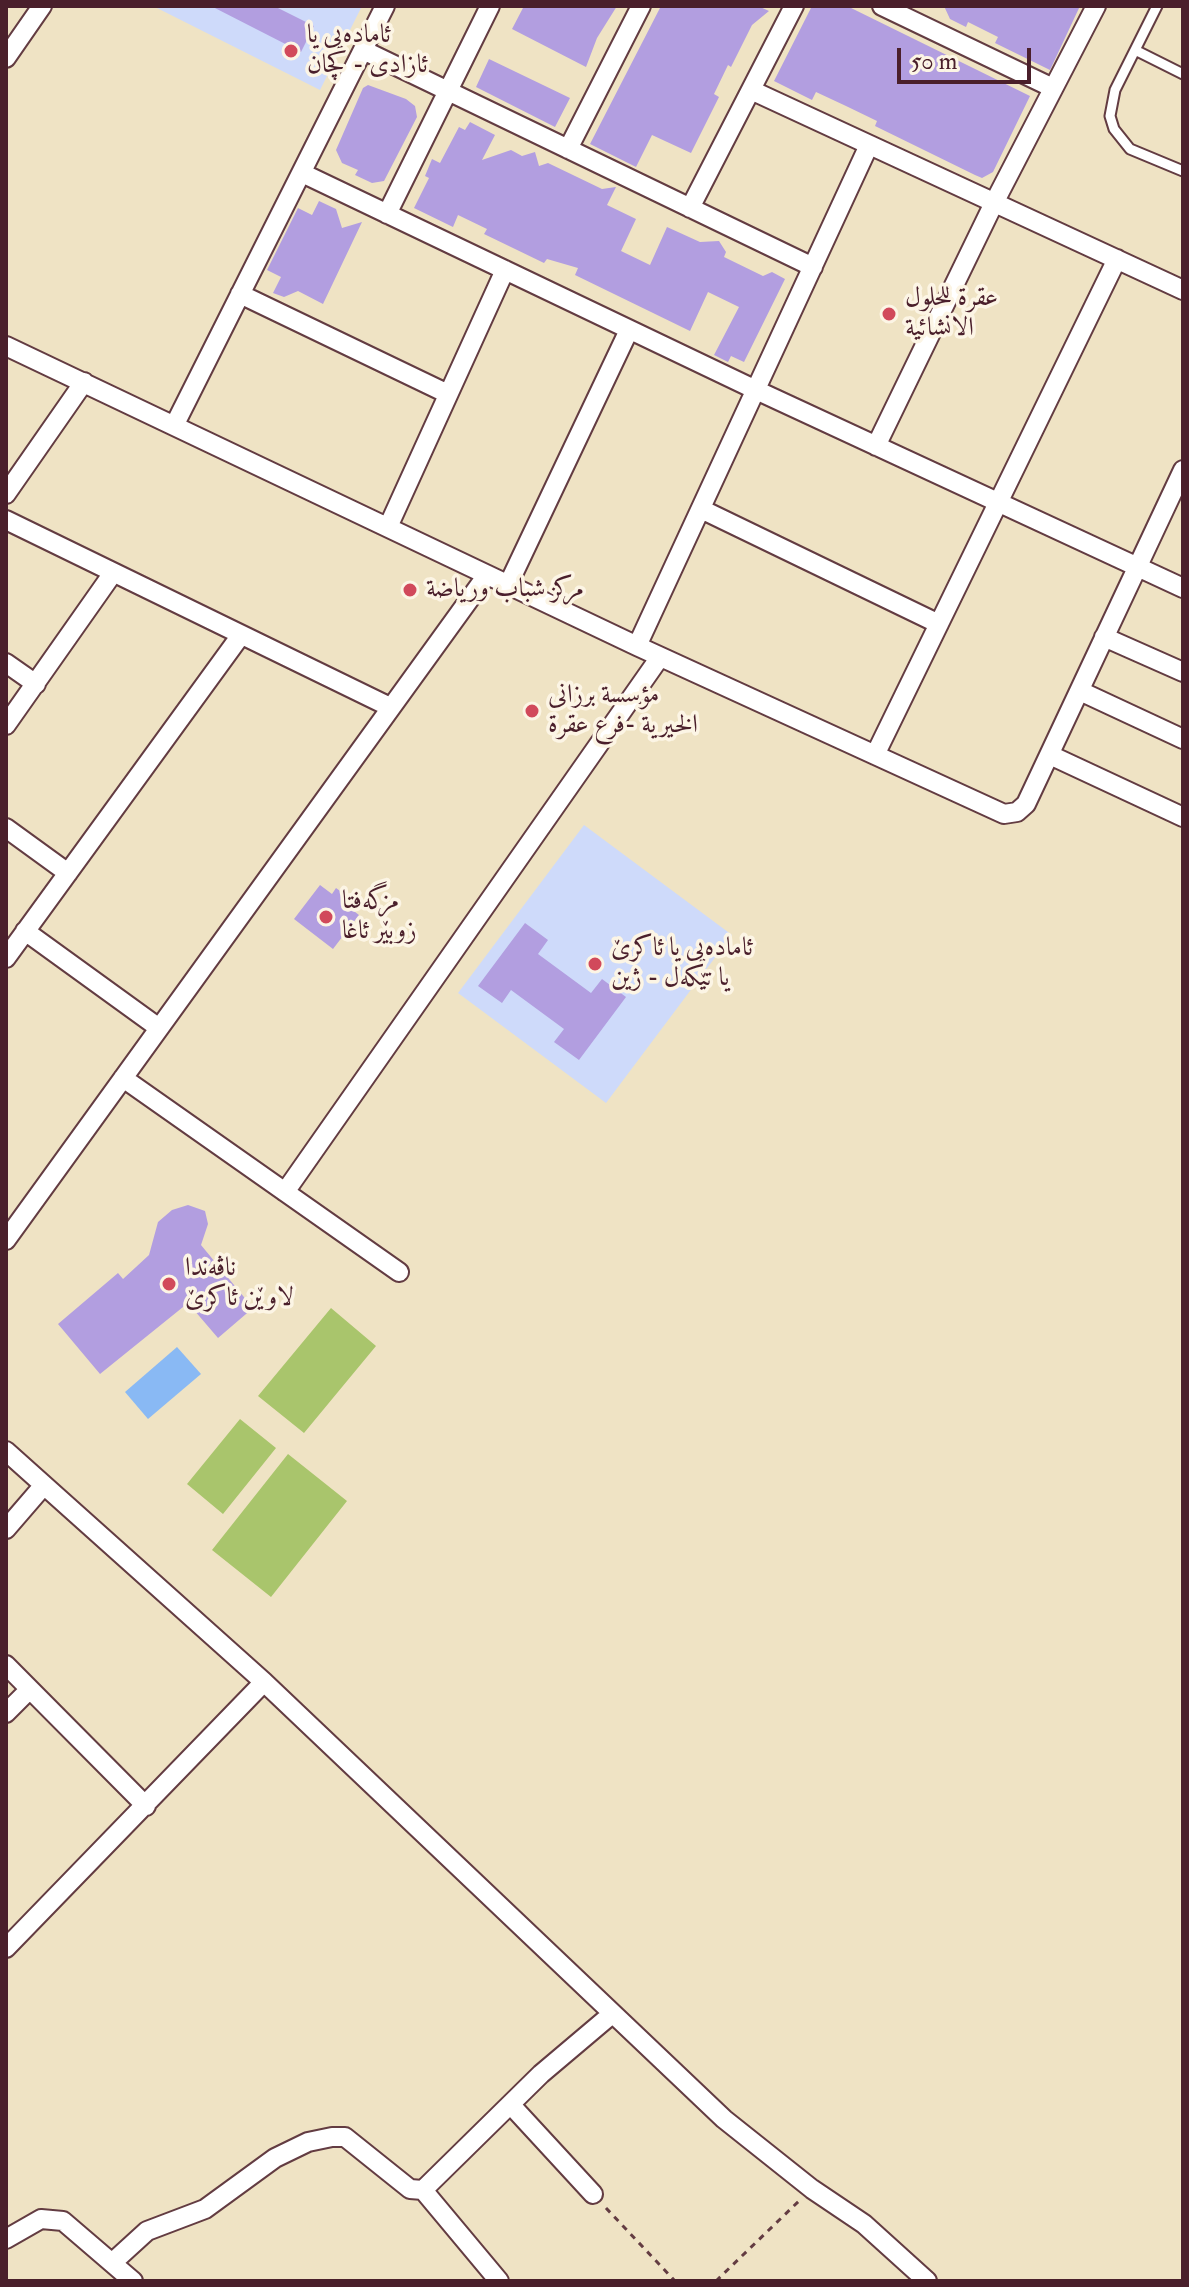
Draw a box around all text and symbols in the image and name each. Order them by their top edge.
place label: ئامادەیی یا ئازادی - کچان [307,20,428,82]
scale bar [901,32,1035,82]
marker: ئامادەیی یا ئازادی - کچان [282,42,300,60]
text: 50 m [911,46,957,77]
place label: عقرة للحلول الانشائیة [905,283,998,344]
marker: عقرة للحلول الانشائیة [880,305,898,323]
place label: مركز شباب ورياضة [426,574,584,606]
marker: مركز شباب ورياضة [401,581,419,599]
place label: مؤسسة برزانى الخيرية -فرع عقرة [548,680,698,742]
marker: مؤسسة برزانى الخيرية -فرع عقرة [523,702,541,720]
place label: مزگەفتا زوبێر ئاغا [342,886,417,948]
marker: مزگەفتا زوبێر ئاغا [317,908,335,926]
place label: ئامادەیی یا ئاکرێ یا تێکەل - ژین [611,933,753,994]
marker: ئامادەیی یا ئاکرێ یا تێکەل - ژین [586,955,604,973]
place label: ناڤەندا لاوێن ئاکرێ [185,1253,294,1314]
marker: ناڤەندا لاوێن ئاکرێ [160,1275,178,1293]

